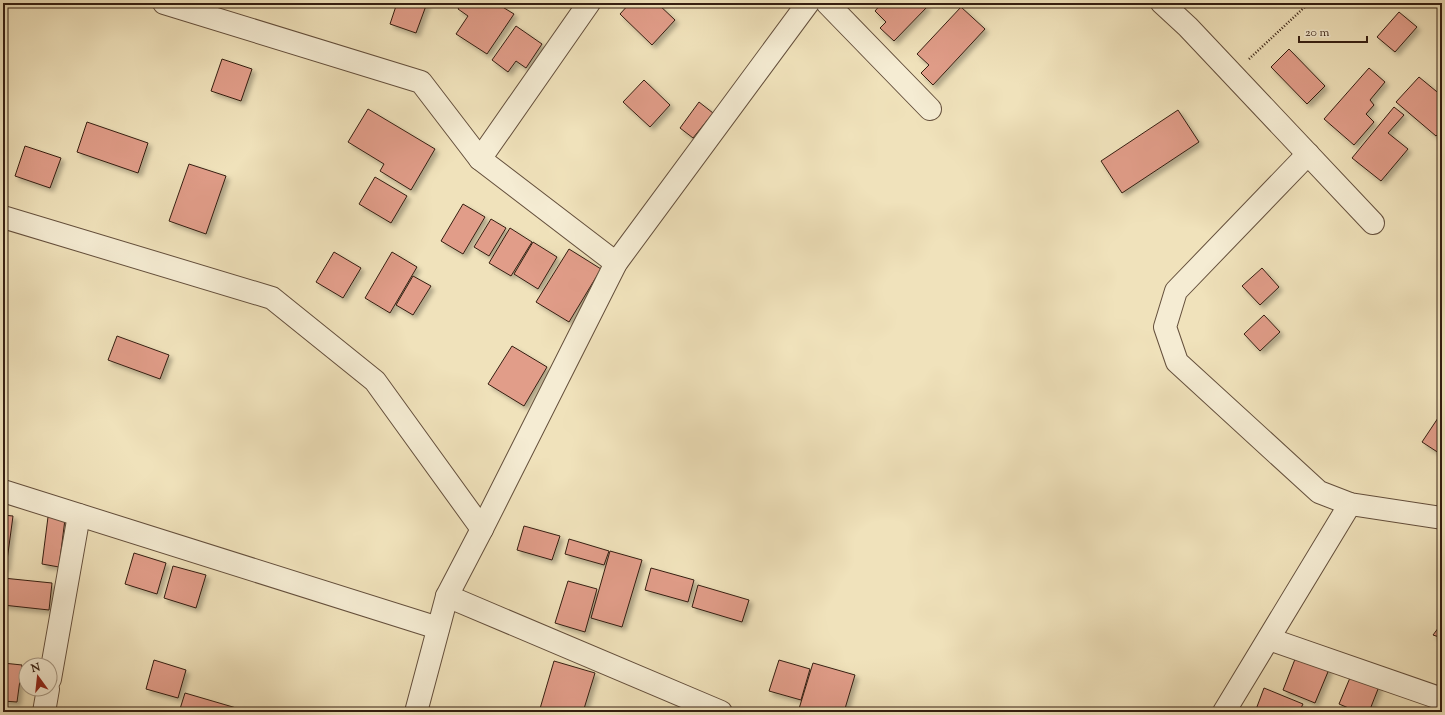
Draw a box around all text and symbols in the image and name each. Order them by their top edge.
scale bar [1299,18,1367,44]
text: 20 m [1305,24,1330,42]
north arrow [18,657,58,697]
text: N [28,659,42,677]

